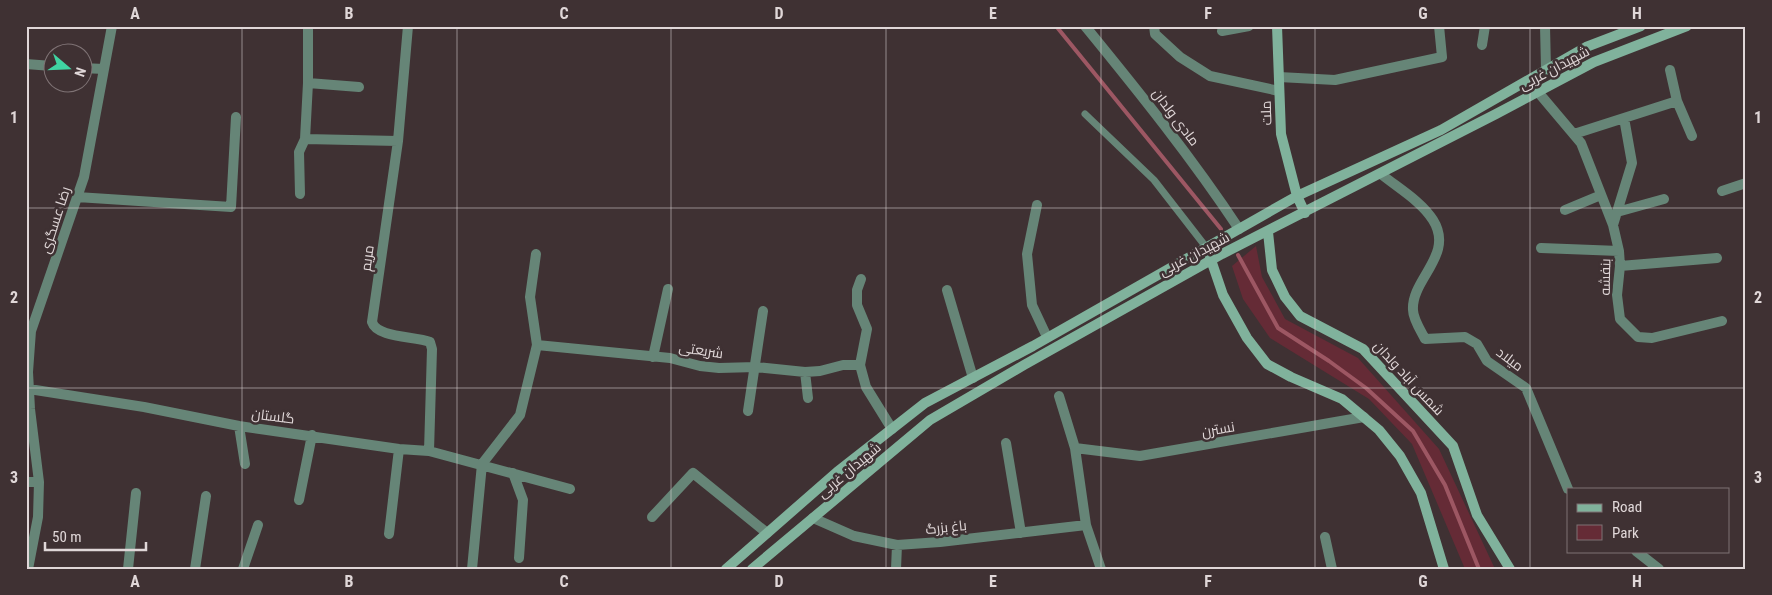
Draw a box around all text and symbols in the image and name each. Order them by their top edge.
text: A [130,4,140,23]
text: B [345,4,354,23]
text: C [559,4,569,23]
text: D [774,4,784,23]
text: E [989,4,997,23]
text: F [1204,4,1212,23]
text: G [1418,4,1428,23]
text: H [1632,4,1642,23]
north arrow [42,42,92,92]
street label: شهیدان غربی [1516,43,1592,93]
text: N [71,66,89,79]
street label: مادی ولدان [1149,85,1203,149]
street label: ملت [1258,100,1274,126]
text: 1 [10,108,18,127]
text: 1 [1754,108,1762,127]
street label: رضا عسگری [37,184,73,256]
street label: شهیدان غربی [1156,229,1232,279]
street label: مریم [357,244,379,272]
street label: بنفشه [1597,258,1613,296]
text: 2 [10,288,18,307]
text: 2 [1754,288,1762,307]
street label: شمس آباد ولدان [1371,338,1447,418]
street label: شریعتی [678,339,724,361]
street label: میلاد [1493,344,1527,374]
street label: گلستان [251,405,295,427]
street label: نسترن [1200,418,1236,440]
street label: شهیدان غربی [814,439,884,501]
text: 3 [10,468,18,487]
text: 3 [1754,468,1762,487]
legend [1567,488,1730,552]
text: Road [1612,498,1642,516]
street label: باغ بزرگ [925,517,968,538]
scale bar [45,520,146,552]
text: Park [1612,524,1639,542]
text: 50 m [52,528,82,546]
text: A [130,572,140,591]
text: B [345,572,354,591]
text: C [559,572,569,591]
text: D [774,572,784,591]
text: E [989,572,997,591]
text: F [1204,572,1212,591]
text: G [1418,572,1428,591]
text: H [1632,572,1642,591]

